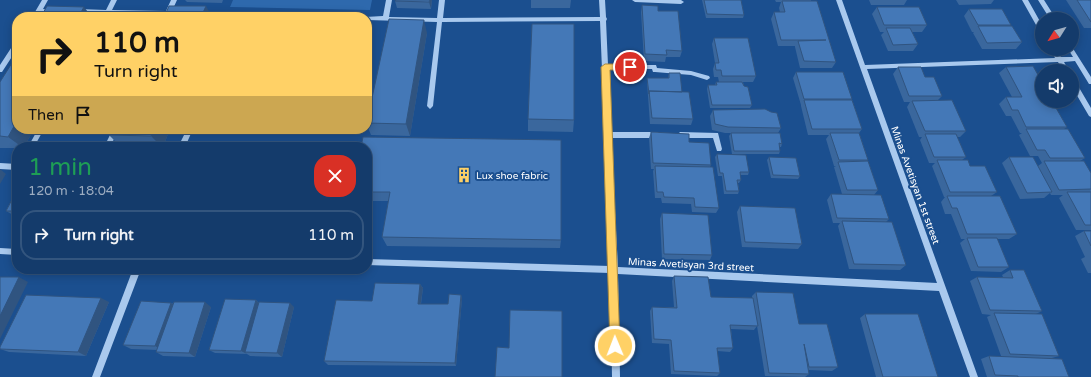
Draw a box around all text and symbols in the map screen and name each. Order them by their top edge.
north arrow [1035,12,1079,56]
map controls [1035,12,1079,108]
text: 110 m [94,26,180,60]
icon: right [28,28,80,80]
pin [613,50,647,84]
icon: arrive [619,56,641,78]
text: Turn right [94,60,178,82]
button: sound [1035,64,1079,108]
icon: arrive [72,104,94,126]
text: Then [28,106,64,124]
street label: Minas Avetisyan 1st street [888,125,942,246]
text: 1 min [28,153,92,182]
button: close [314,155,356,197]
building icon: Lux shoe fabric [455,166,473,184]
place label: Lux shoe fabric [476,170,548,182]
text: 120 m · 18:04 [28,183,114,199]
icon: right [30,224,52,246]
text: Turn right [64,226,134,244]
text: 110 m [308,226,354,244]
street label: Minas Avetisyan 3rd street [628,256,754,274]
position arrow [594,325,636,367]

